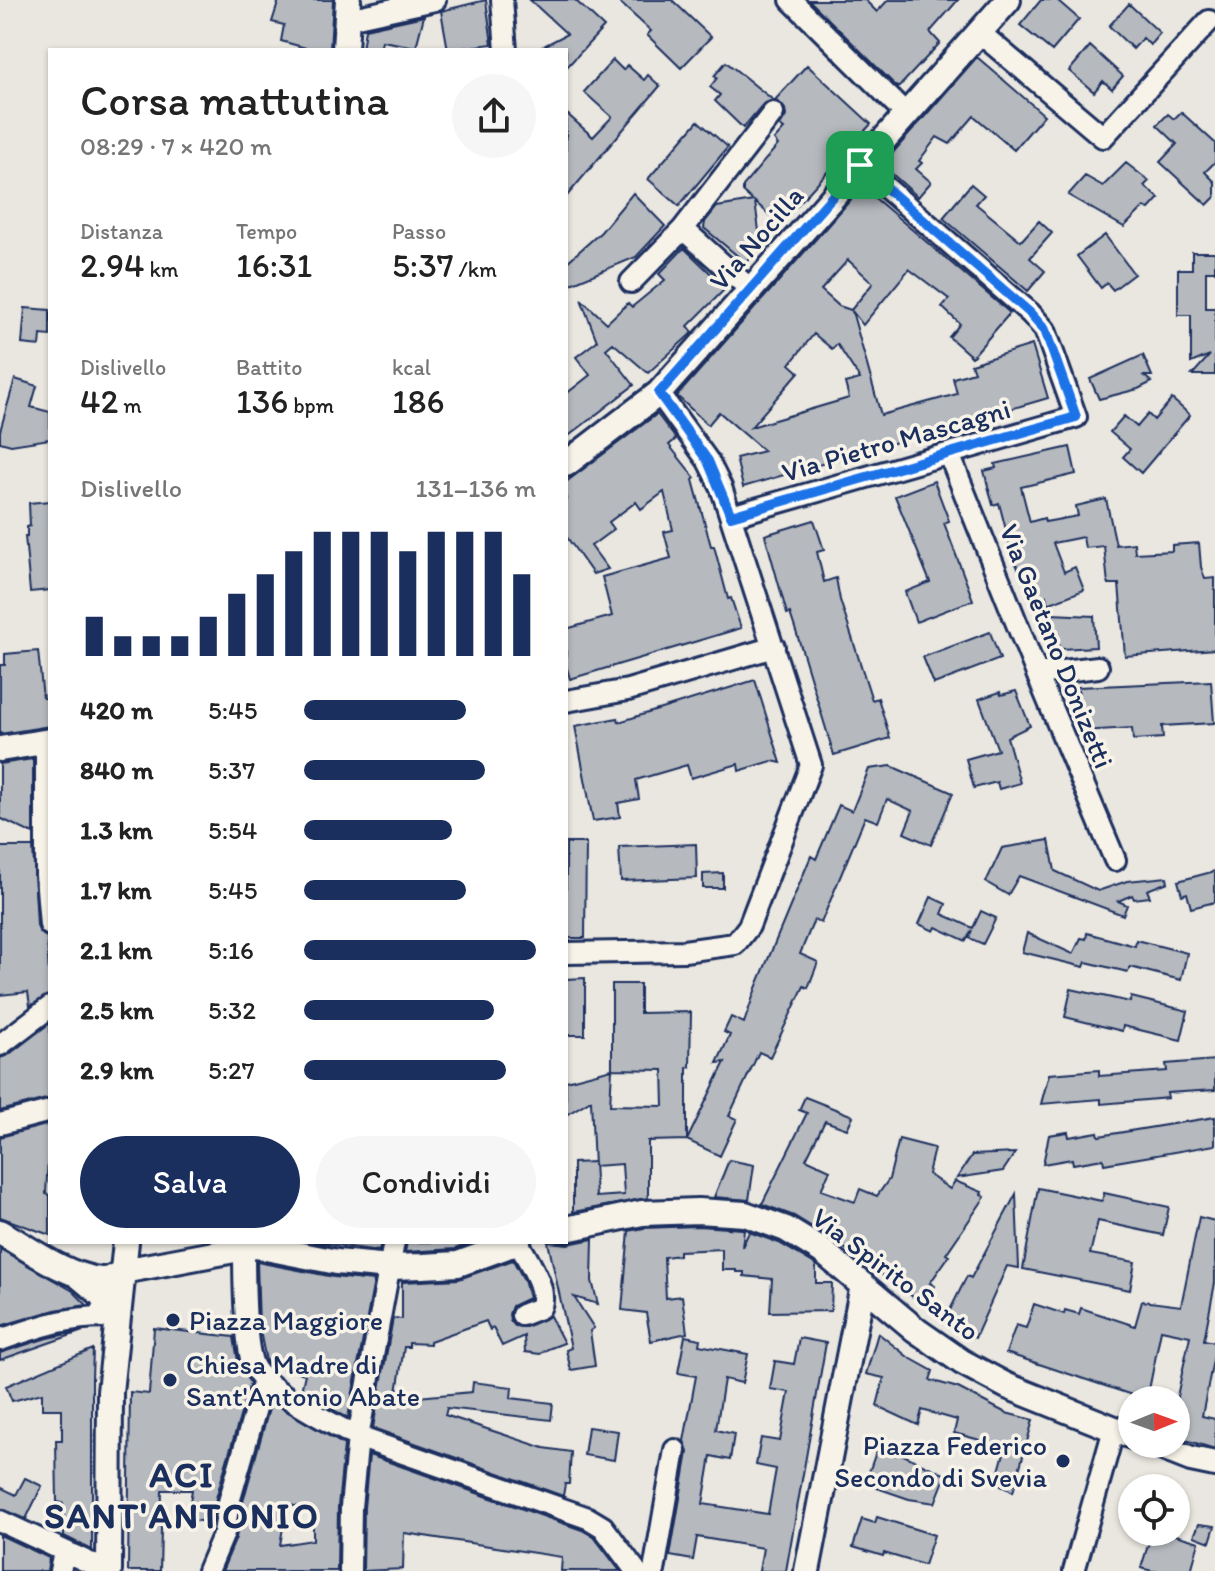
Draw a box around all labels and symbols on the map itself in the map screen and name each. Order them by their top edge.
pin [826,131,894,199]
street label: Via Nocilla [702,179,811,297]
street label: Via Pietro Mascagni [778,391,1014,489]
street label: Via Gaetano Donizetti [992,519,1122,773]
street label: Via Spirito Santo [805,1200,987,1348]
place label: Piazza Maggiore [189,1303,383,1337]
marker: Piazza Maggiore [164,1311,182,1329]
place label: Chiesa Madre di Sant'Antonio Abate [186,1347,420,1413]
marker: Chiesa Madre di Sant'Antonio Abate [161,1371,179,1389]
north arrow [1118,1386,1190,1458]
place label: Piazza Federico Secondo di Svevia [834,1428,1047,1494]
marker: Piazza Federico Secondo di Svevia [1054,1452,1072,1470]
district label: ACI SANT'ANTONIO [44,1453,320,1537]

